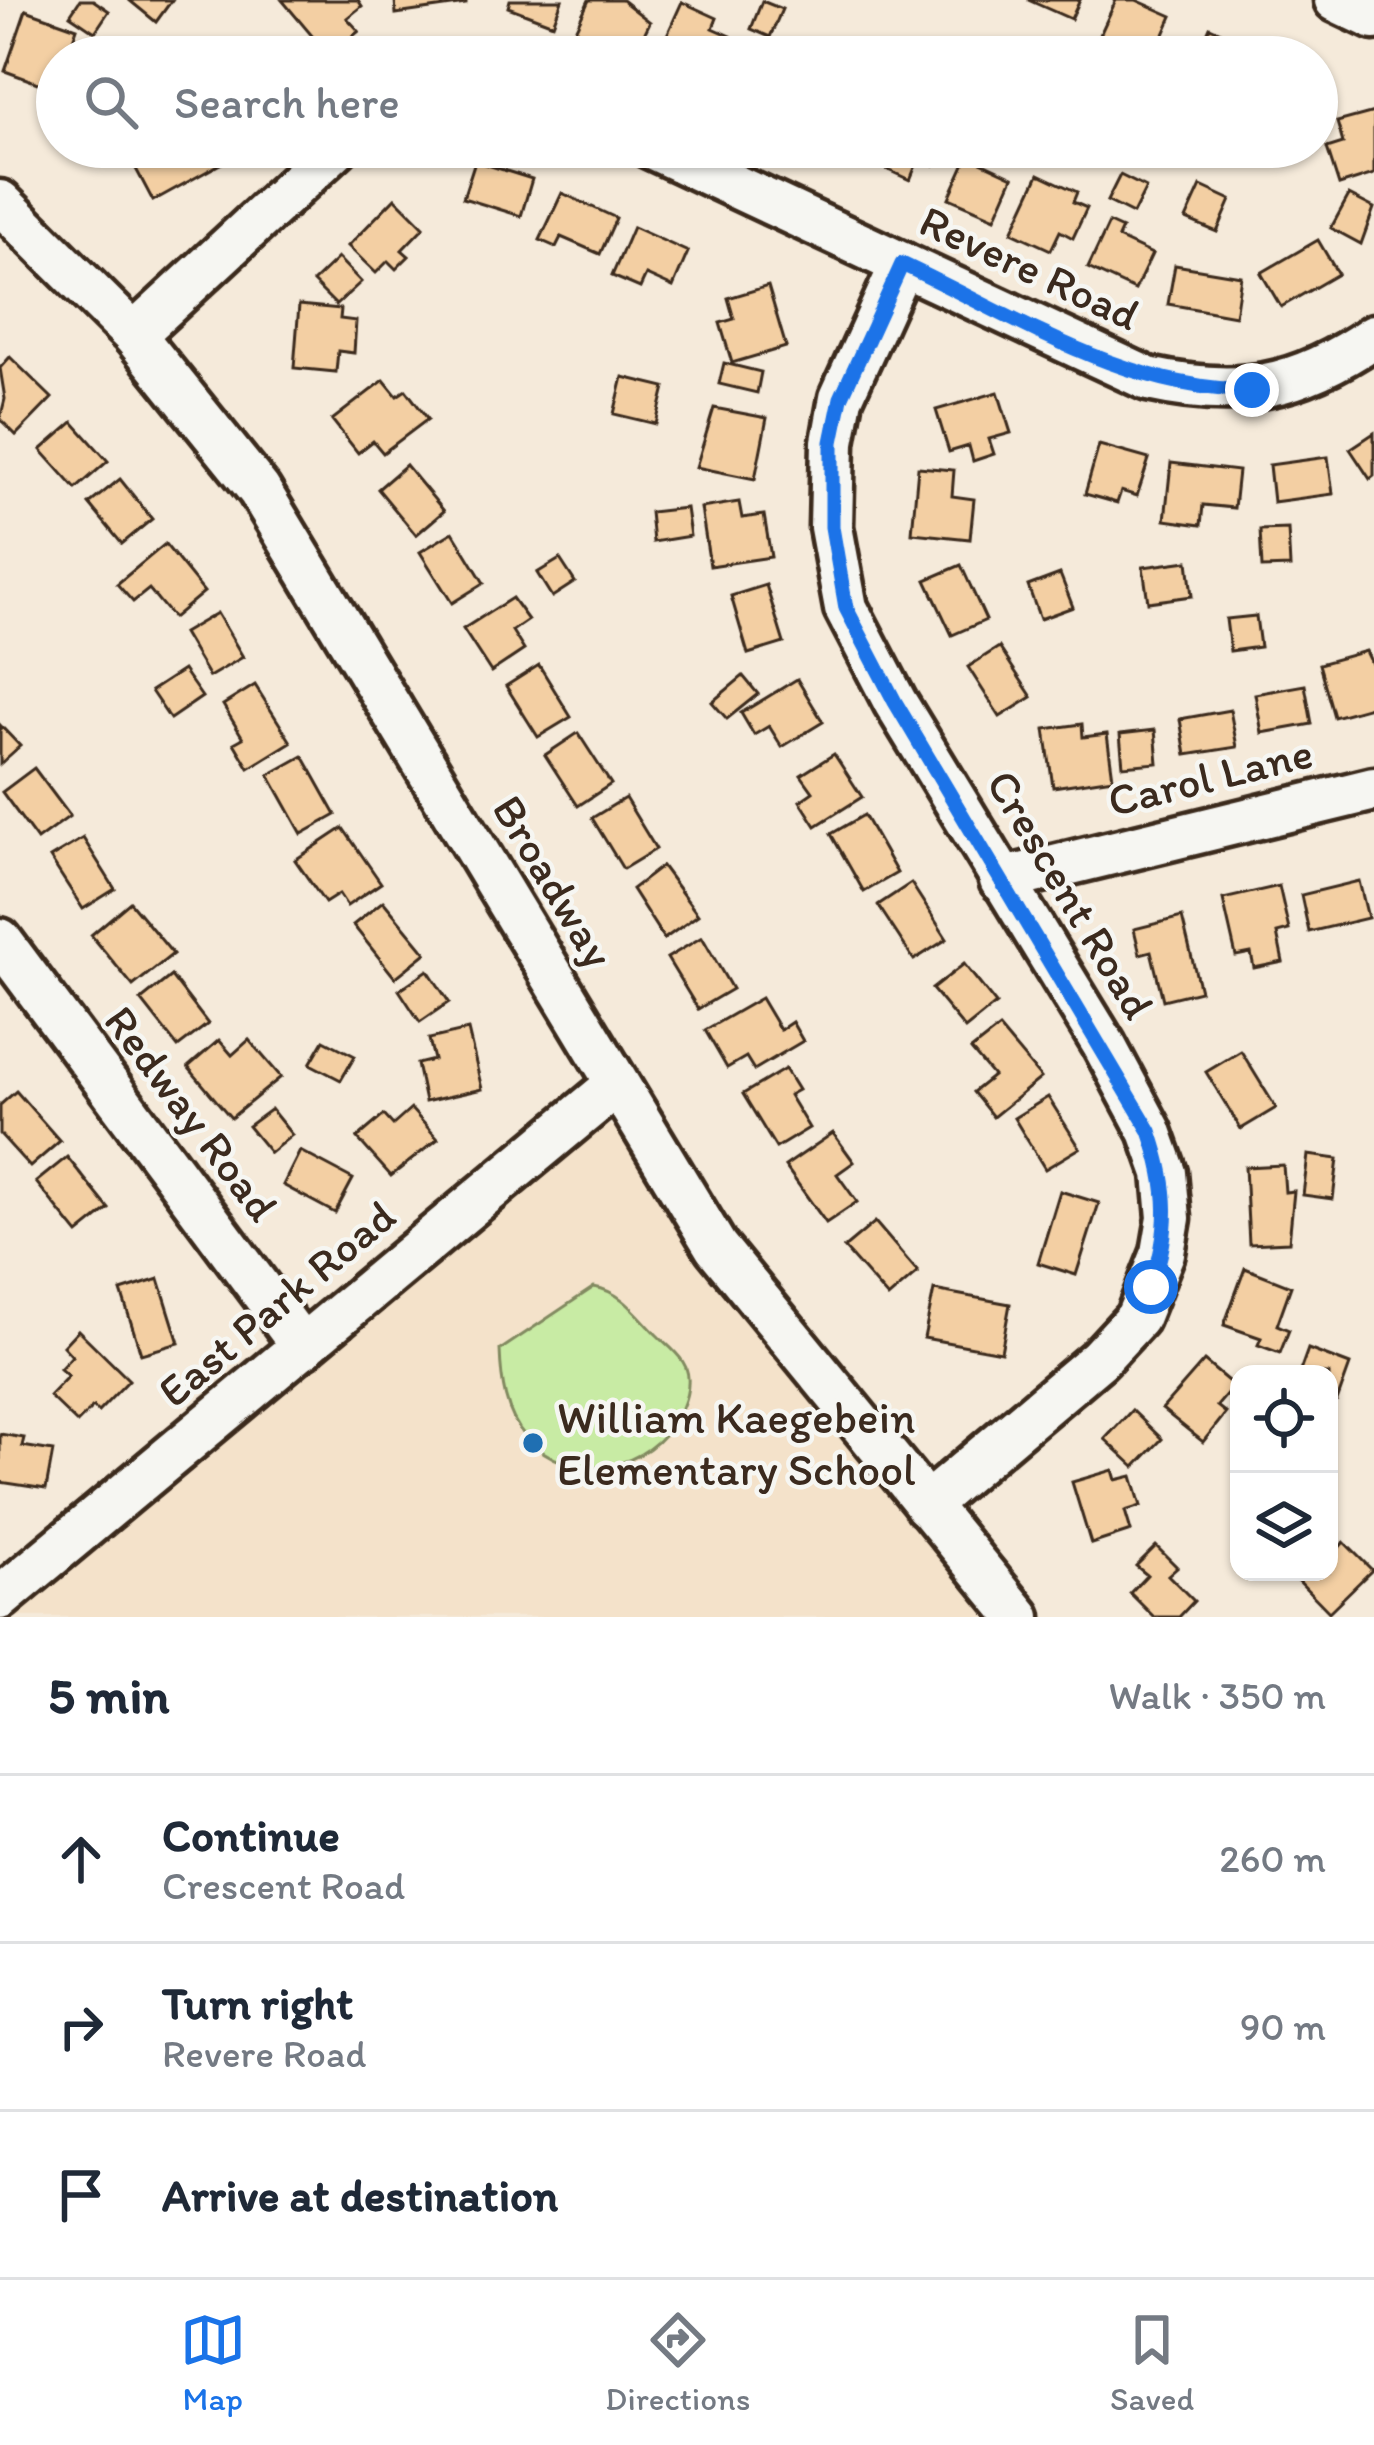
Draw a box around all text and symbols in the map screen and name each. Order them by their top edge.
search box [36,36,1338,168]
icon: search [78,69,144,135]
text: Search here [174,75,400,129]
street label: Revere Road [912,193,1148,341]
route end [1225,363,1279,417]
street label: Carol Lane [1102,725,1318,827]
street label: Crescent Road [976,760,1166,1028]
street label: Broadway [482,785,626,977]
street label: Redway Road [93,995,291,1231]
street label: East Park Road [147,1188,405,1418]
route start [1124,1260,1178,1314]
map controls [1230,1365,1338,1581]
button: locate [1230,1365,1338,1473]
place label: William Kaegebein Elementary School [557,1390,916,1496]
marker: William Kaegebein Elementary School [520,1430,546,1456]
button: layers [1230,1473,1338,1581]
text: 5 min [48,1665,169,1726]
text: Walk · 350 m [1109,1672,1326,1719]
text: Continue [162,1808,340,1862]
icon: ahead [48,1826,114,1892]
text: 260 m [1219,1835,1326,1882]
text: Crescent Road [162,1862,405,1909]
text: Turn right [162,1976,353,2030]
icon: right [48,1994,114,2060]
text: 90 m [1240,2003,1326,2050]
text: Revere Road [162,2030,366,2077]
icon: arrive [48,2162,114,2228]
text: Arrive at destination [162,2168,558,2222]
tab: Map [180,2307,246,2418]
tab: Directions [605,2307,750,2418]
tab: Saved [1110,2307,1194,2418]

